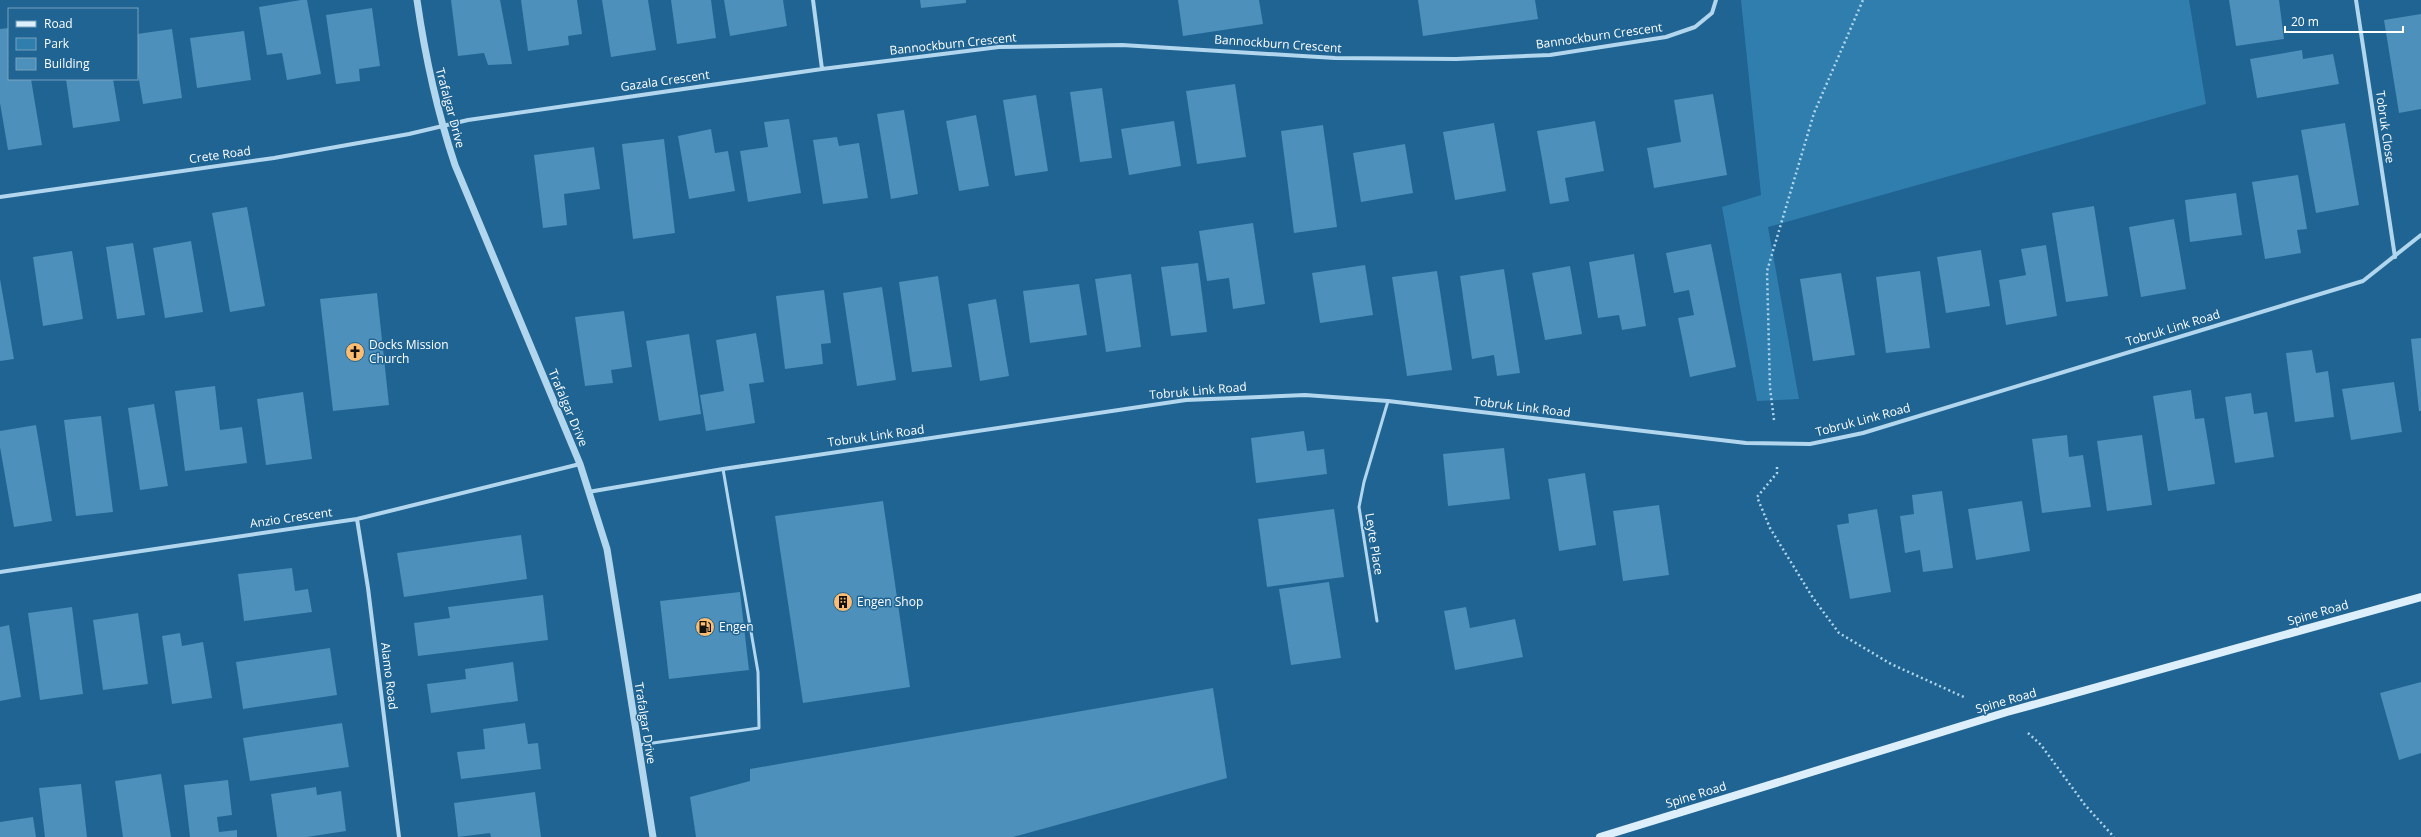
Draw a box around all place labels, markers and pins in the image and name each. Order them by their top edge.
place label: Docks Mission Church [369,336,449,367]
church icon: Docks Mission Church [344,341,366,363]
building icon: Engen Shop [832,591,854,613]
place label: Engen Shop [857,593,923,610]
fuel station icon: Engen [694,616,716,638]
place label: Engen [719,618,754,635]

